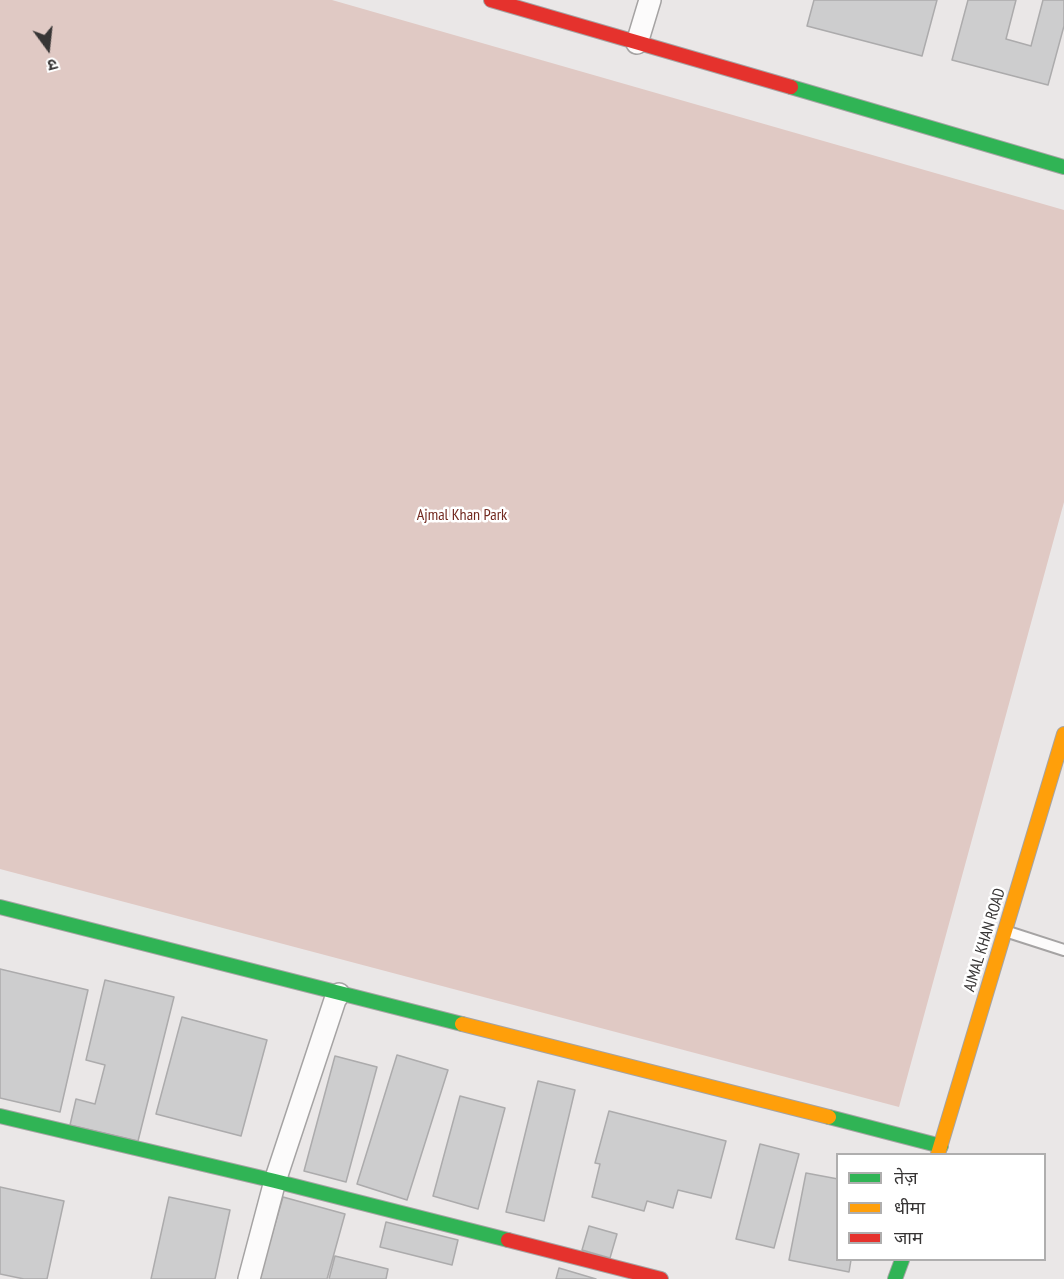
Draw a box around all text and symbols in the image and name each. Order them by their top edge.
north arrow [18,18,78,78]
text: उ [46,55,60,76]
park label: Ajmal Khan Park [417,505,507,525]
street label: AJMAL KHAN ROAD [960,886,1010,994]
legend [836,1153,1046,1261]
text: तेज़ [894,1166,918,1189]
text: धीमा [894,1196,925,1219]
text: जाम [894,1226,923,1249]

